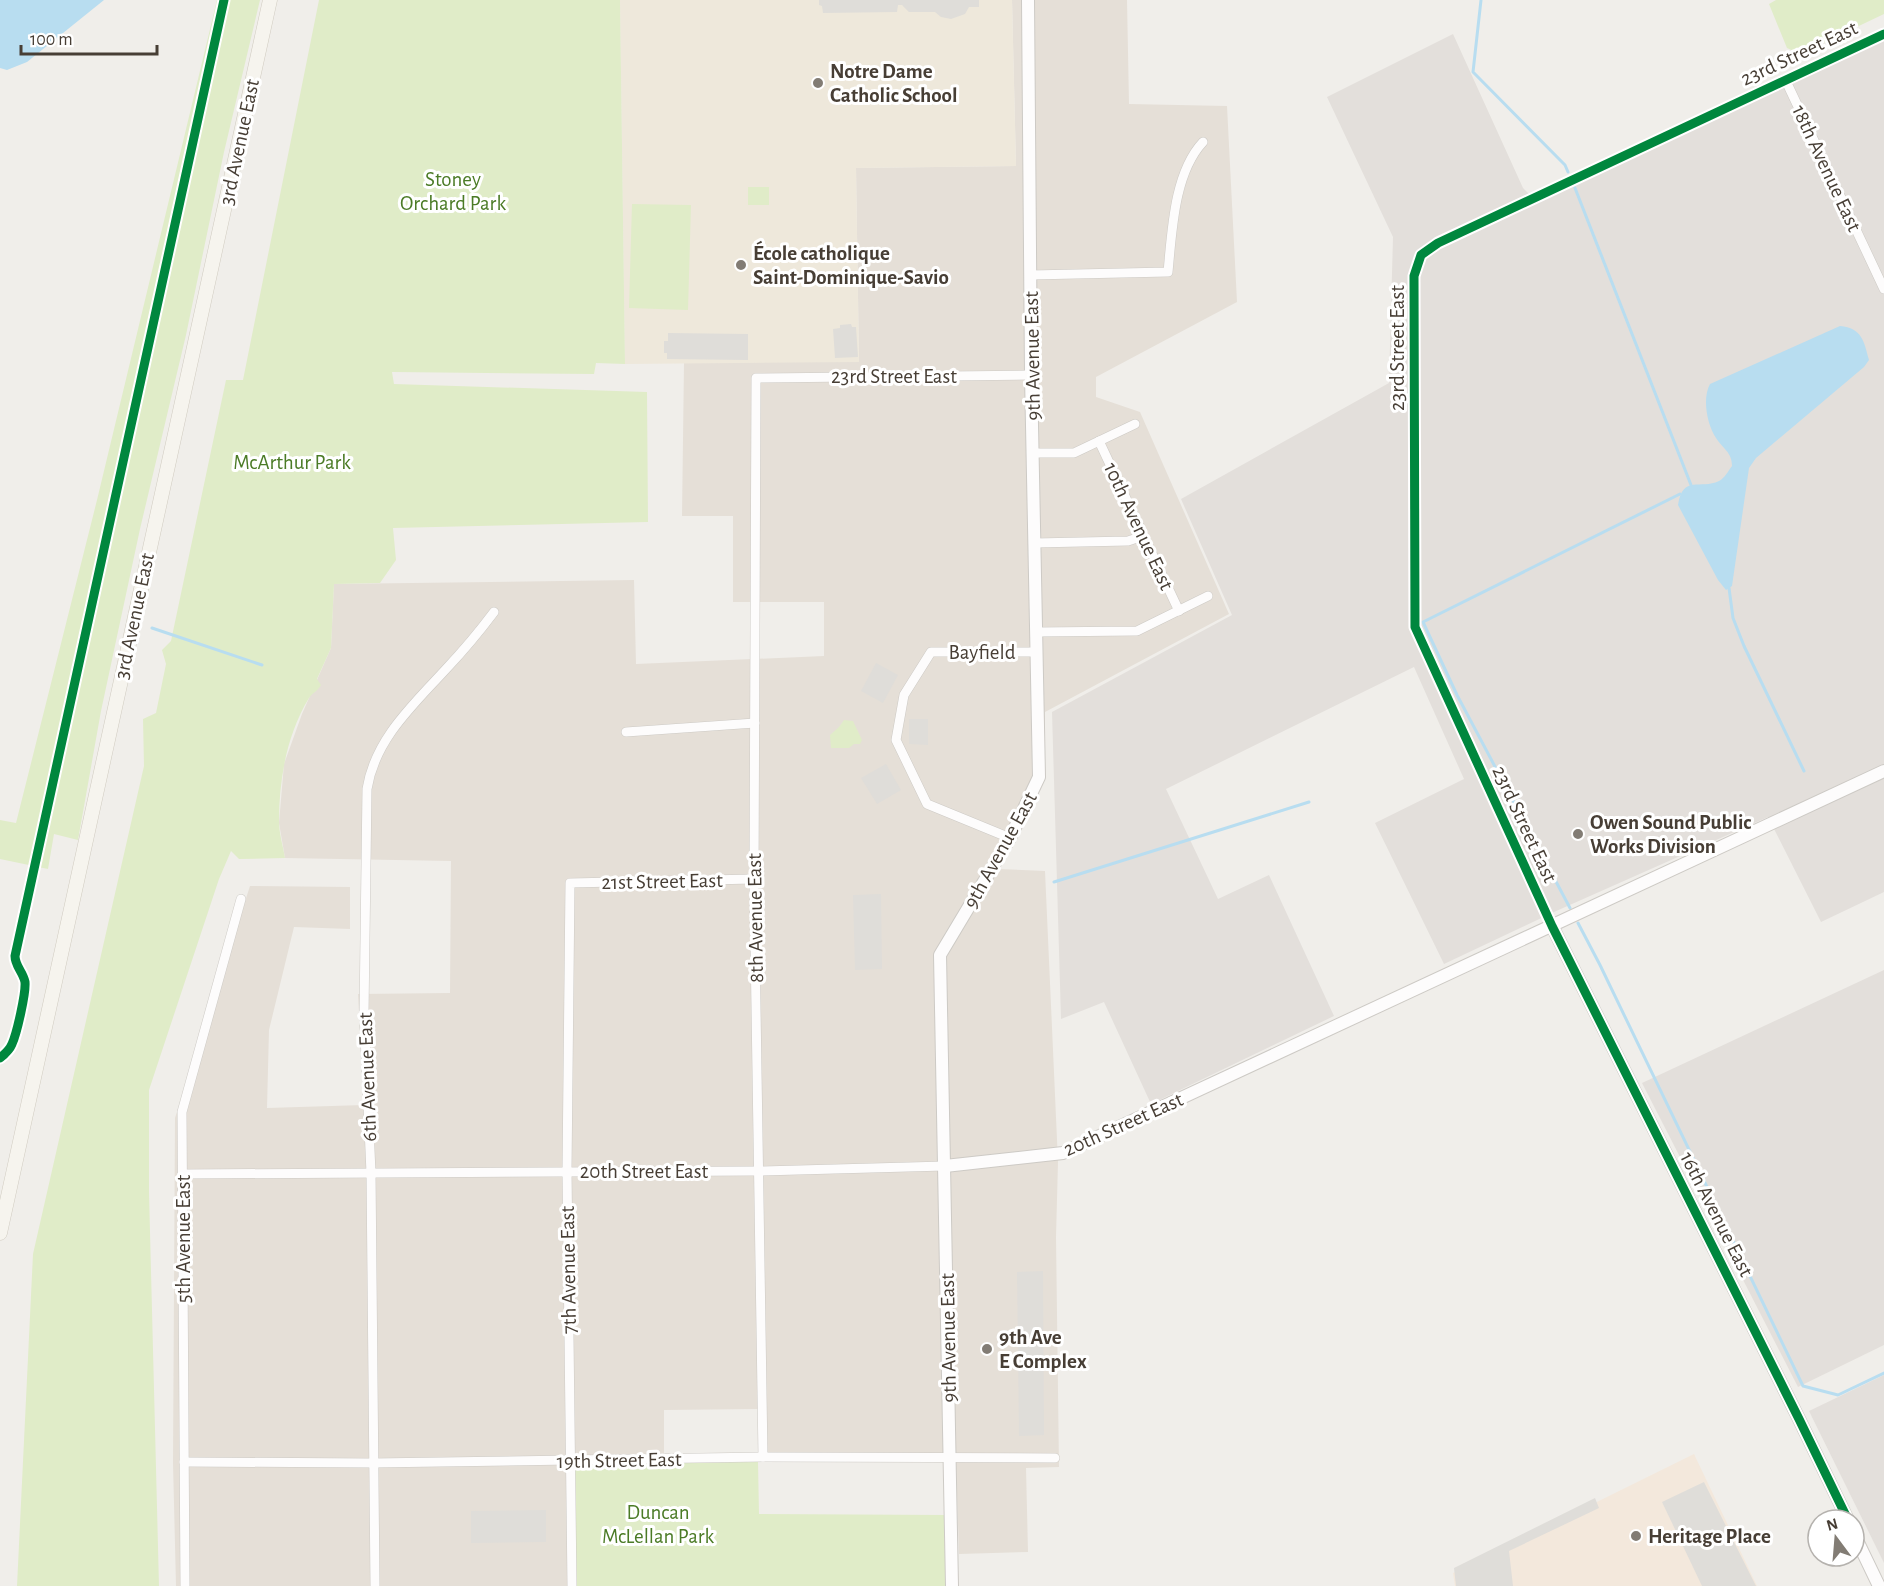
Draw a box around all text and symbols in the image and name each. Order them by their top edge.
street label: 23rd Street East [1738,17,1861,90]
scale bar [21,18,158,56]
text: 100 m [30,31,73,49]
place label: Notre Dame Catholic School [830,61,957,106]
marker: Notre Dame Catholic School [811,76,825,90]
street label: 3rd Avenue East [216,77,263,207]
street label: 18th Avenue East [1788,102,1865,235]
park label: Stoney Orchard Park [400,169,506,214]
place label: École catholique Saint-Dominique-Savio [753,240,949,288]
marker: École catholique Saint-Dominique-Savio [734,258,748,272]
street label: 23rd Street East [1387,285,1408,411]
street label: 9th Avenue East [1021,291,1044,421]
street label: 23rd Street East [831,366,957,387]
park label: McArthur Park [233,452,351,473]
street label: 10th Avenue East [1100,459,1177,593]
street label: 3rd Avenue East [111,551,158,681]
street label: Bayfield [948,642,1016,663]
street label: 23rd Street East [1488,763,1561,886]
street label: 9th Avenue East [960,788,1041,912]
place label: Owen Sound Public Works Division [1590,812,1751,857]
marker: Owen Sound Public Works Division [1571,827,1585,841]
street label: 8th Avenue East [744,853,767,983]
street label: 21st Street East [601,870,723,893]
street label: 6th Avenue East [355,1012,380,1142]
street label: 20th Street East [1060,1089,1186,1160]
street label: 16th Avenue East [1676,1149,1757,1280]
street label: 20th Street East [580,1161,709,1182]
street label: 5th Avenue East [173,1174,194,1303]
street label: 7th Avenue East [557,1205,580,1334]
street label: 9th Avenue East [937,1273,960,1403]
place label: 9th Ave E Complex [999,1327,1087,1372]
marker: 9th Ave E Complex [980,1342,994,1356]
street label: 19th Street East [556,1449,682,1472]
park label: Duncan McLellan Park [602,1502,714,1547]
north arrow [1806,1508,1866,1568]
text: N [1825,1515,1840,1534]
place label: Heritage Place [1648,1526,1771,1547]
marker: Heritage Place [1629,1529,1643,1543]

